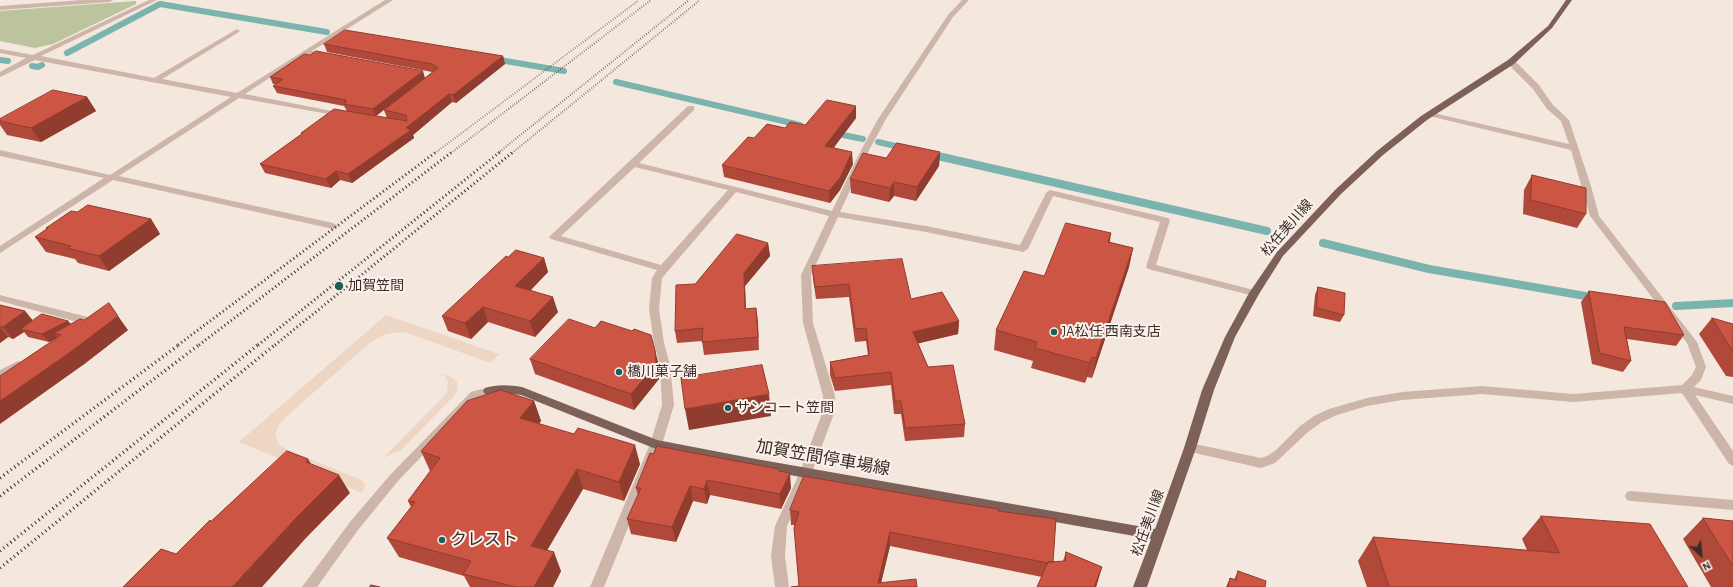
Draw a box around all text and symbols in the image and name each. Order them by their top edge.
street label: 松任美川線 [1258,196,1316,260]
place label: 加賀笠間 [348,278,404,294]
marker: 加賀笠間 [333,280,345,292]
place label: JA松任 西南支店 [1062,324,1161,340]
marker: JA松任 西南支店 [1049,327,1059,337]
place label: 橋川菓子舗 [627,364,697,380]
marker: 橋川菓子舗 [614,367,624,377]
place label: サンコート笠間 [736,400,834,416]
marker: サンコート笠間 [723,403,733,413]
street label: 加賀笠間停車場線 [754,436,892,480]
street label: 松任美川線 [1128,487,1168,559]
place label: クレスト [450,530,518,550]
marker: クレスト [437,535,447,545]
north arrow [1681,535,1721,575]
text: N [1701,559,1713,573]

